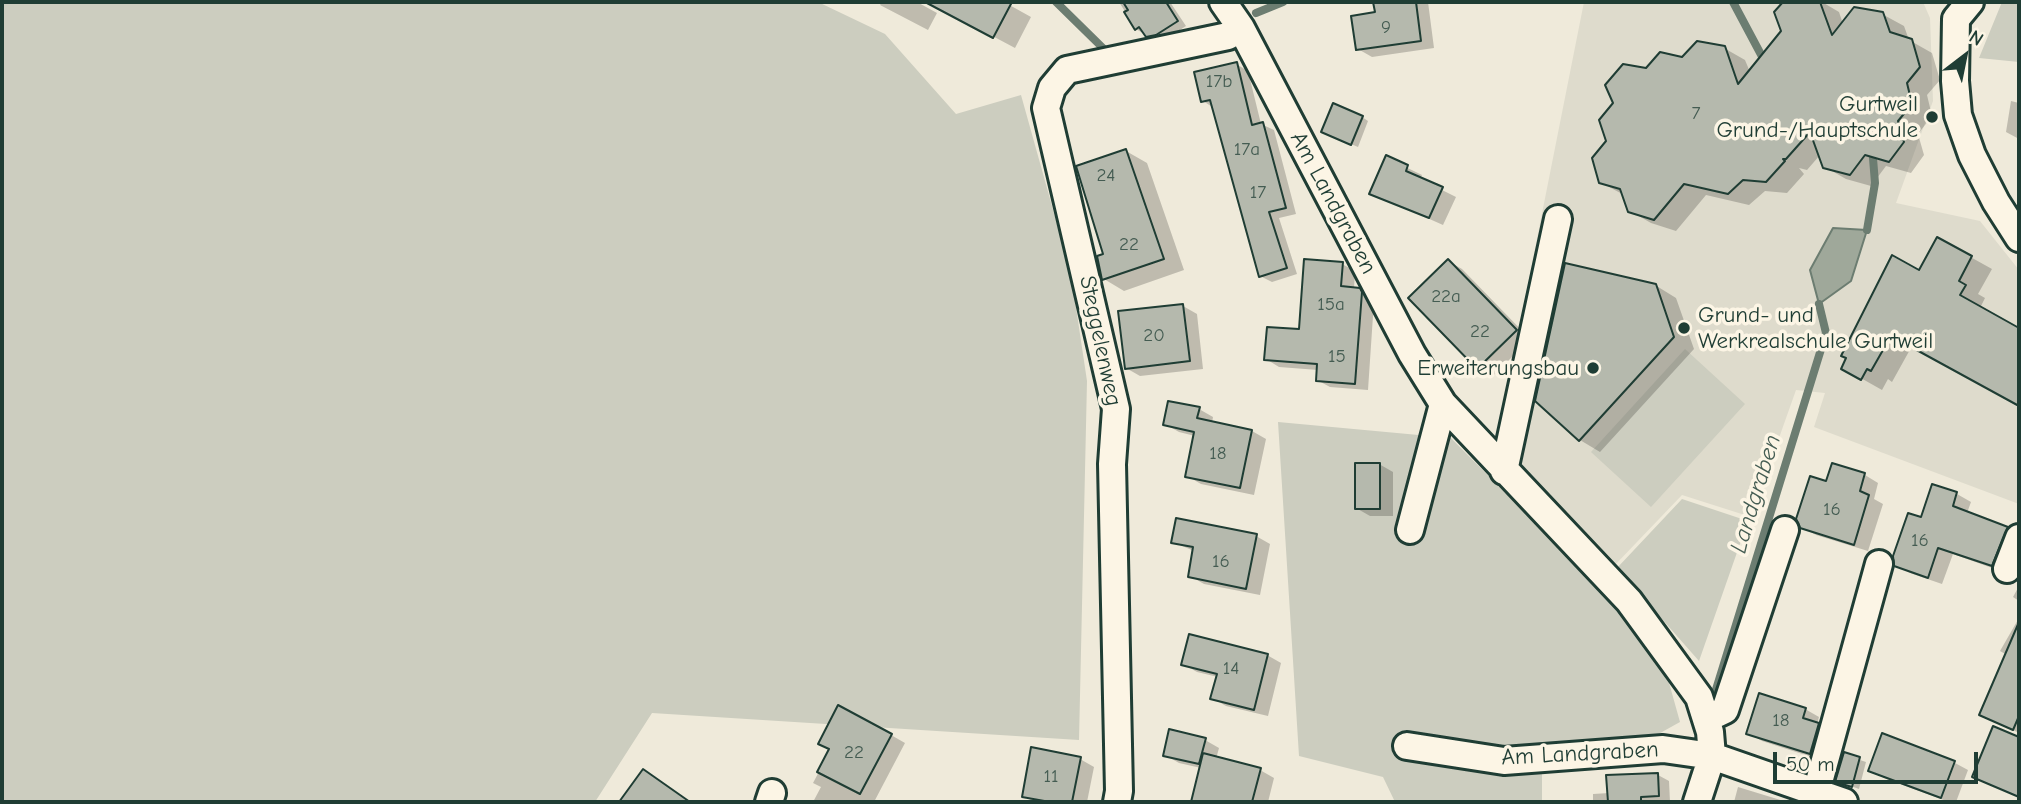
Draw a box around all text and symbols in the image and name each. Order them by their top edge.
house number: 9 [1381,17,1391,39]
north arrow [1930,21,2000,91]
text: N [1965,26,1987,51]
house number: 17b [1206,71,1232,93]
place label: Gurtweil Grund-/Hauptschule [1716,90,1918,144]
house number: 7 [1692,103,1700,125]
marker: Gurtweil Grund-/Hauptschule [1924,109,1940,125]
street label: Am Landgraben [1284,127,1382,279]
house number: 17a [1234,139,1260,161]
house number: 24 [1096,165,1116,187]
house number: 17 [1250,182,1266,204]
house number: 22 [1119,234,1139,256]
street label: Steggelenweg [1073,273,1127,409]
house number: 22a [1431,286,1461,308]
house number: 15a [1317,294,1345,316]
place label: Grund- und Werkrealschule Gurtweil [1698,301,1933,355]
marker: Grund- und Werkrealschule Gurtweil [1676,320,1692,336]
house number: 22 [1470,321,1490,343]
house number: 20 [1143,325,1165,347]
house number: 15 [1328,346,1346,368]
place label: Erweiterungsbau [1417,354,1579,382]
marker: Erweiterungsbau [1585,360,1601,376]
water label: Landgraben [1724,431,1788,557]
house number: 18 [1209,443,1227,465]
house number: 16 [1823,499,1841,521]
house number: 16 [1911,530,1929,552]
house number: 16 [1212,551,1230,573]
house number: 14 [1223,658,1239,680]
house number: 18 [1772,710,1790,732]
street label: Am Landgraben [1501,736,1659,772]
scale bar [1776,738,1981,782]
house number: 22 [844,742,864,764]
text: 50 m [1786,752,1835,776]
house number: 11 [1043,766,1059,788]

